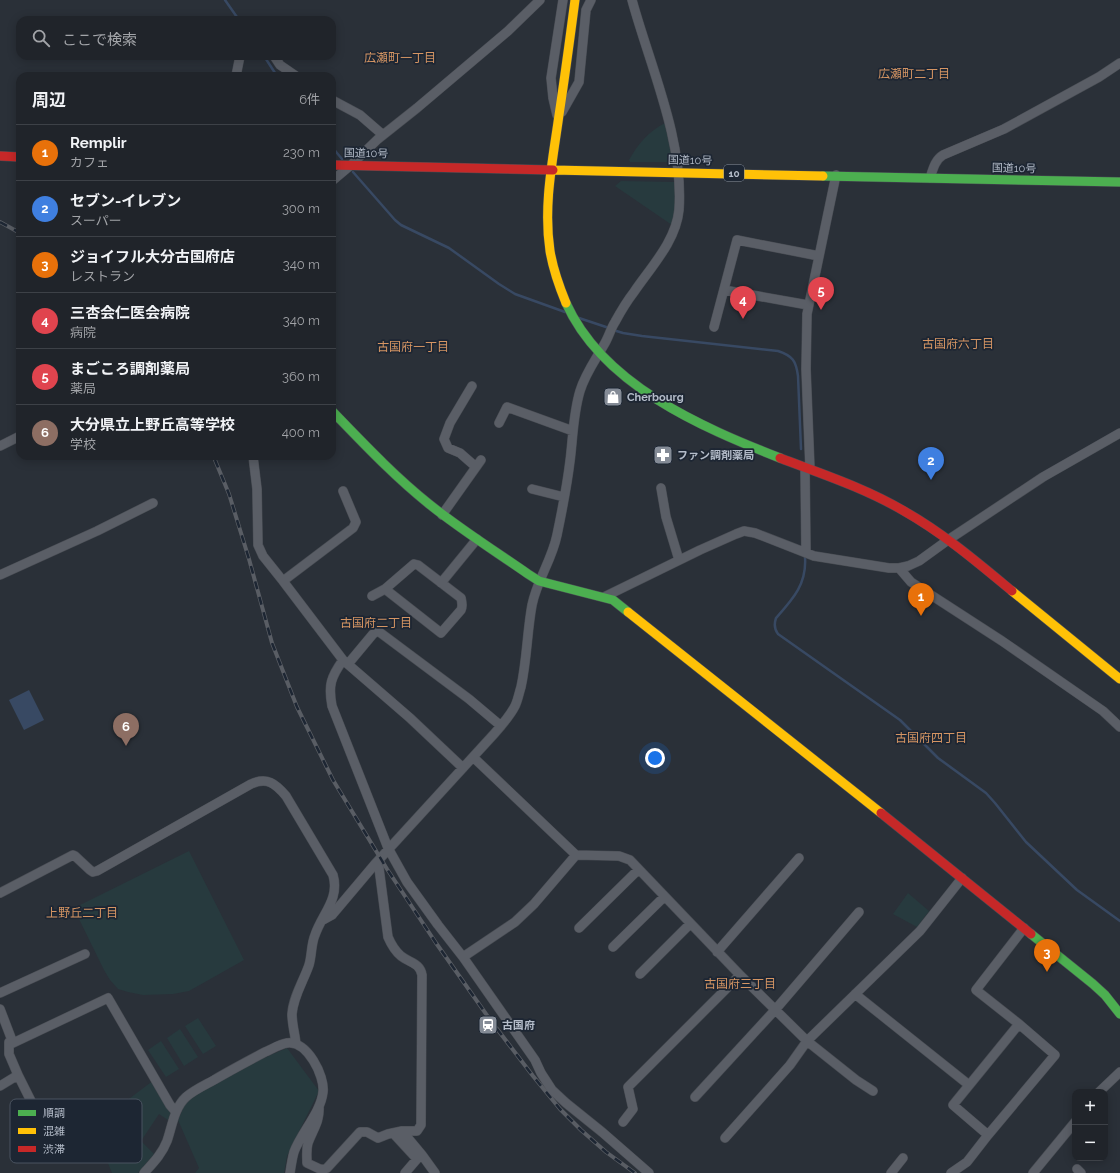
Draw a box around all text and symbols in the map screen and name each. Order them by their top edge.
search box [16,16,336,60]
icon: search [30,27,52,49]
text: ここで検索 [62,31,137,49]
district label: 広瀬町一丁目 [364,51,436,65]
district label: 広瀬町二丁目 [878,67,950,81]
text: 周辺 [32,90,66,110]
text: 6件 [299,92,320,107]
text: Remplir [70,134,127,152]
text: 1 [42,145,48,160]
text: 230 m [283,145,320,160]
street label: 国道10号 [344,147,388,160]
street label: 国道10号 [668,154,712,167]
text: カフェ [70,155,109,170]
street label: 国道10号 [992,162,1036,175]
road number: 10 [724,165,744,181]
text: セブン-イレブン [70,192,181,210]
text: 2 [41,201,49,216]
text: 300 m [282,201,320,216]
text: スーパー [70,213,122,228]
text: ジョイフル大分古国府店 [70,248,235,266]
text: 3 [41,257,49,272]
text: 340 m [283,257,320,272]
text: レストラン [70,269,135,284]
pin: 5 [808,277,834,310]
pin: 4 [730,286,756,319]
text: 三杏会仁医会病院 [70,304,190,322]
text: 4 [41,313,49,328]
text: 340 m [283,313,320,328]
text: 病院 [70,325,96,340]
district label: 古国府六丁目 [922,337,994,351]
district label: 古国府一丁目 [377,340,449,354]
text: まごころ調剤薬局 [70,360,190,378]
text: 5 [41,369,49,384]
text: 360 m [282,369,320,384]
text: 薬局 [70,381,96,396]
shop icon: Cherbourg [602,386,624,408]
place label: Cherbourg [627,391,684,404]
text: 大分県立上野丘高等学校 [70,416,235,434]
text: 6 [41,425,49,440]
text: 400 m [282,425,320,440]
text: 学校 [70,437,96,452]
pharmacy icon: ファン調剤薬局 [652,444,674,466]
pin: 2 [918,447,944,480]
place label: ファン調剤薬局 [677,449,754,462]
pin: 1 [908,583,934,616]
district label: 古国府二丁目 [340,616,412,630]
pin: 6 [113,713,139,746]
district label: 古国府四丁目 [895,731,967,745]
your location [645,748,665,768]
district label: 上野丘二丁目 [46,906,118,920]
pin: 3 [1034,939,1060,972]
district label: 古国府三丁目 [704,977,776,991]
station icon: 古国府 [477,1014,499,1036]
place label: 古国府 [502,1019,535,1032]
map controls [1072,1089,1108,1161]
button: + [1072,1089,1108,1125]
legend [10,1099,142,1163]
text: 順調 [43,1107,65,1120]
text: 混雑 [43,1125,65,1138]
button: − [1072,1125,1108,1161]
text: 渋滞 [43,1143,65,1156]

